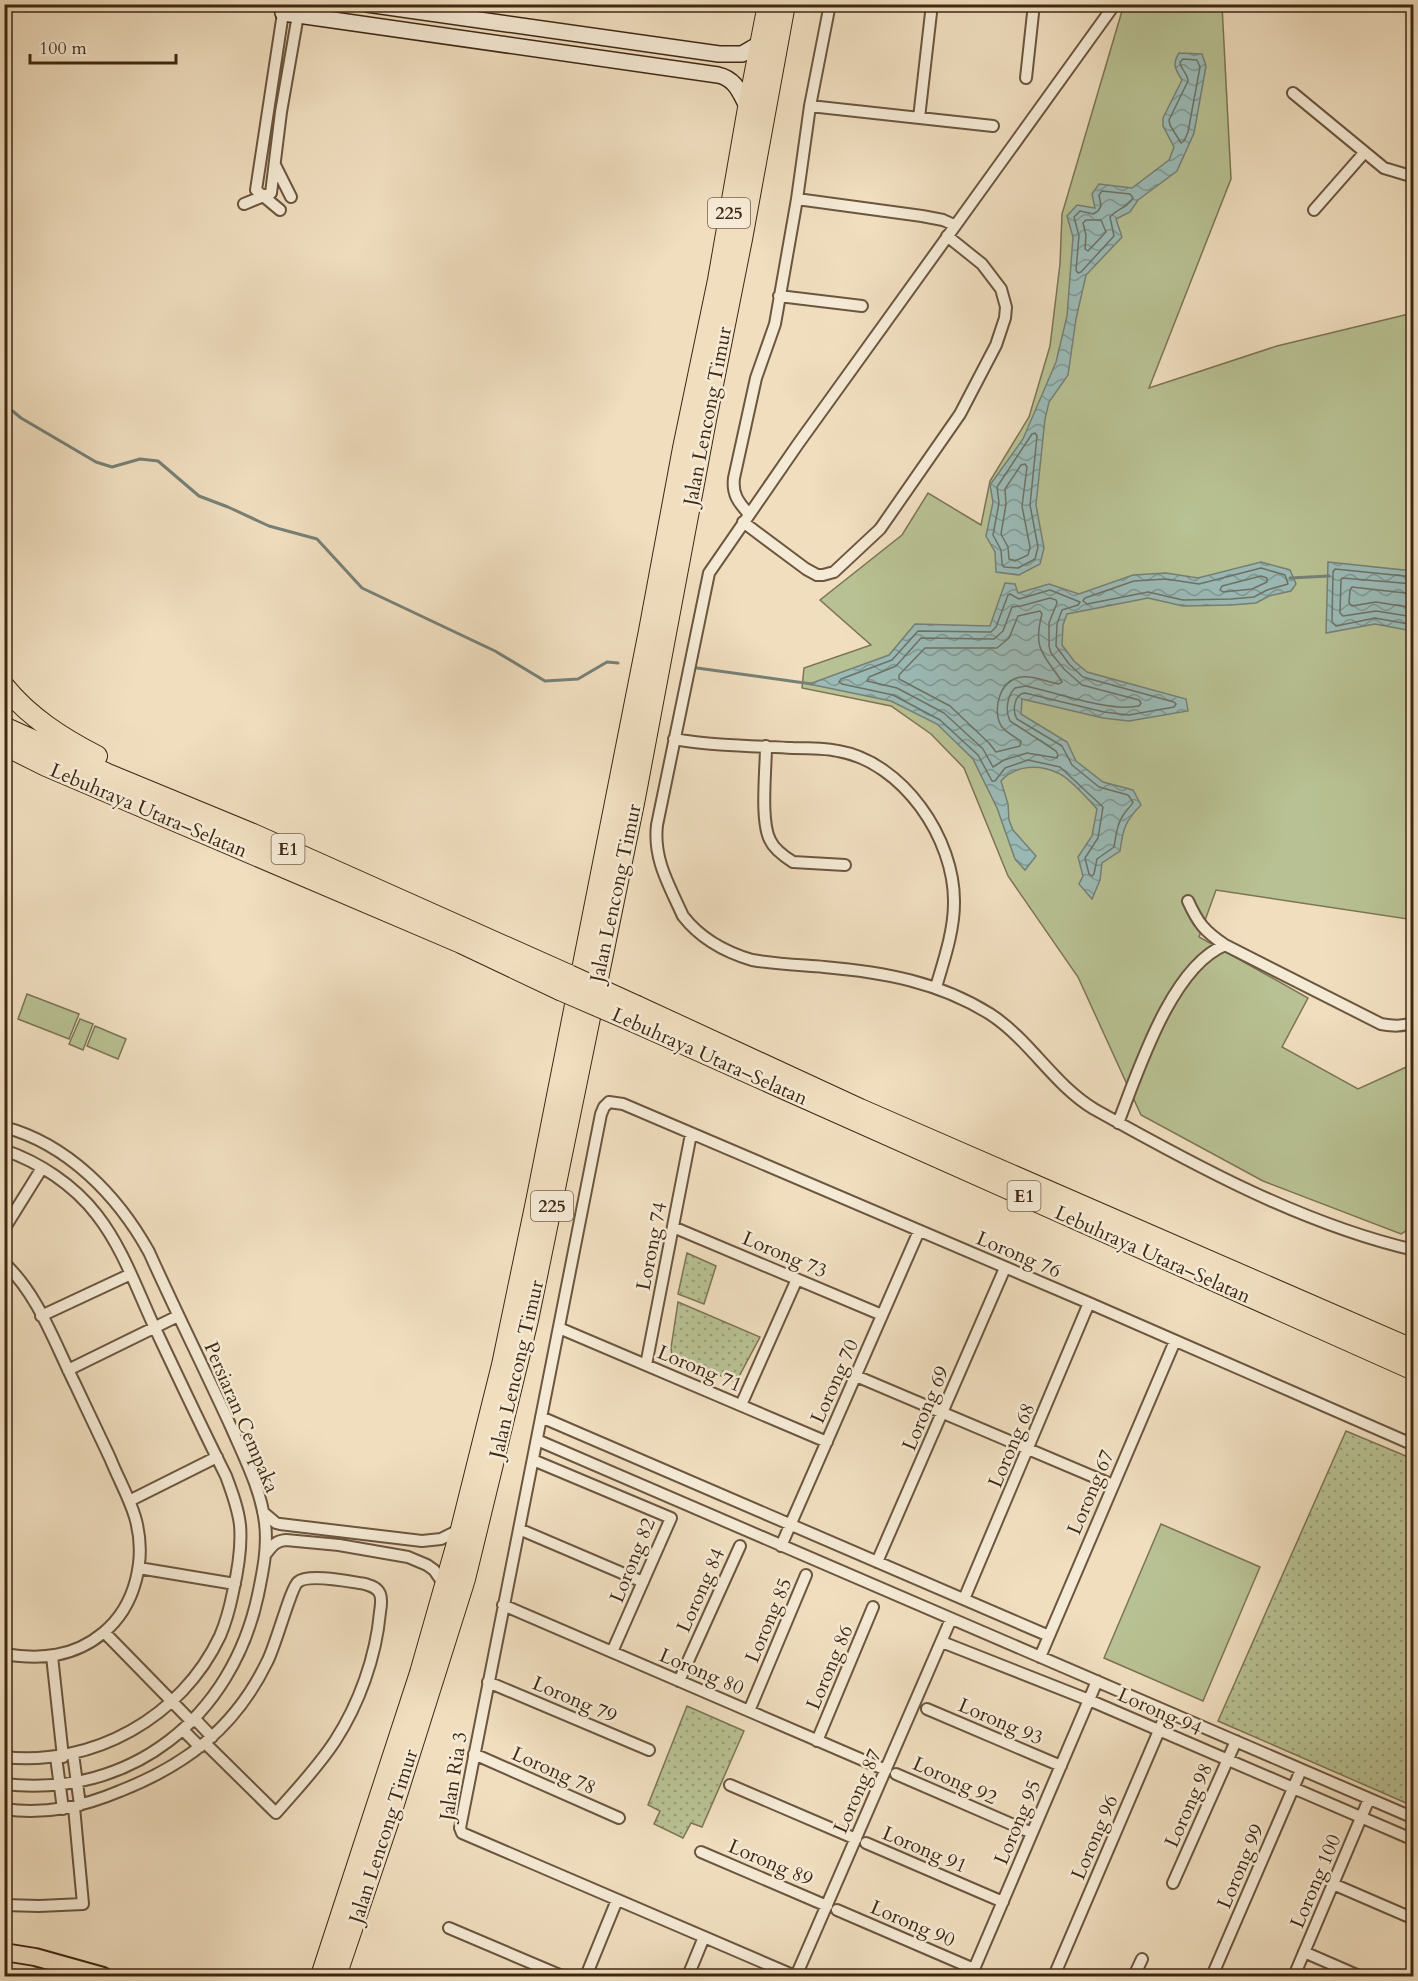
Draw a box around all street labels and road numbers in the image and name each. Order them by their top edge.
road number: 225 [708,198,750,228]
street label: Jalan Lencong Timur [676,324,738,511]
street label: Lebuhraya Utara–Selatan [46,757,252,865]
street label: Jalan Lencong Timur [583,801,648,988]
road number: E1 [272,834,304,864]
street label: Lebuhraya Utara–Selatan [608,1001,813,1112]
road number: E1 [1008,1181,1040,1211]
road number: 225 [531,1191,573,1221]
street label: Lebuhraya Utara–Selatan [1051,1199,1256,1310]
street label: Lorong 74 [630,1200,673,1293]
street label: Lorong 73 [738,1225,831,1284]
street label: Lorong 76 [972,1225,1065,1284]
street label: Jalan Lencong Timur [482,1277,550,1464]
street label: Lorong 70 [804,1335,865,1428]
street label: Persiaran Cempaka [198,1337,286,1497]
street label: Lorong 71 [653,1339,746,1398]
street label: Lorong 69 [896,1362,955,1455]
street label: Lorong 68 [982,1399,1041,1492]
street label: Lorong 67 [1061,1446,1120,1539]
street label: Lorong 82 [603,1514,662,1607]
street label: Lorong 84 [670,1544,731,1637]
street label: Lorong 85 [739,1574,798,1667]
street label: Lorong 86 [800,1621,859,1714]
street label: Lorong 80 [655,1642,748,1701]
street label: Lorong 79 [528,1670,621,1729]
street label: Lorong 94 [1113,1681,1206,1742]
street label: Lorong 93 [954,1692,1047,1751]
street label: Jalan Ria 3 [433,1730,474,1825]
street label: Lorong 78 [507,1740,600,1801]
street label: Jalan Lencong Timur [342,1745,425,1930]
street label: Lorong 87 [827,1745,888,1838]
street label: Lorong 92 [908,1750,1001,1811]
street label: Lorong 98 [1158,1759,1219,1852]
street label: Lorong 95 [988,1776,1047,1869]
street label: Lorong 96 [1065,1791,1124,1884]
street label: Lorong 91 [878,1820,971,1879]
street label: Lorong 99 [1211,1820,1270,1913]
street label: Lorong 100 [1284,1830,1347,1932]
street label: Lorong 89 [724,1833,817,1892]
street label: Lorong 90 [866,1894,959,1953]

